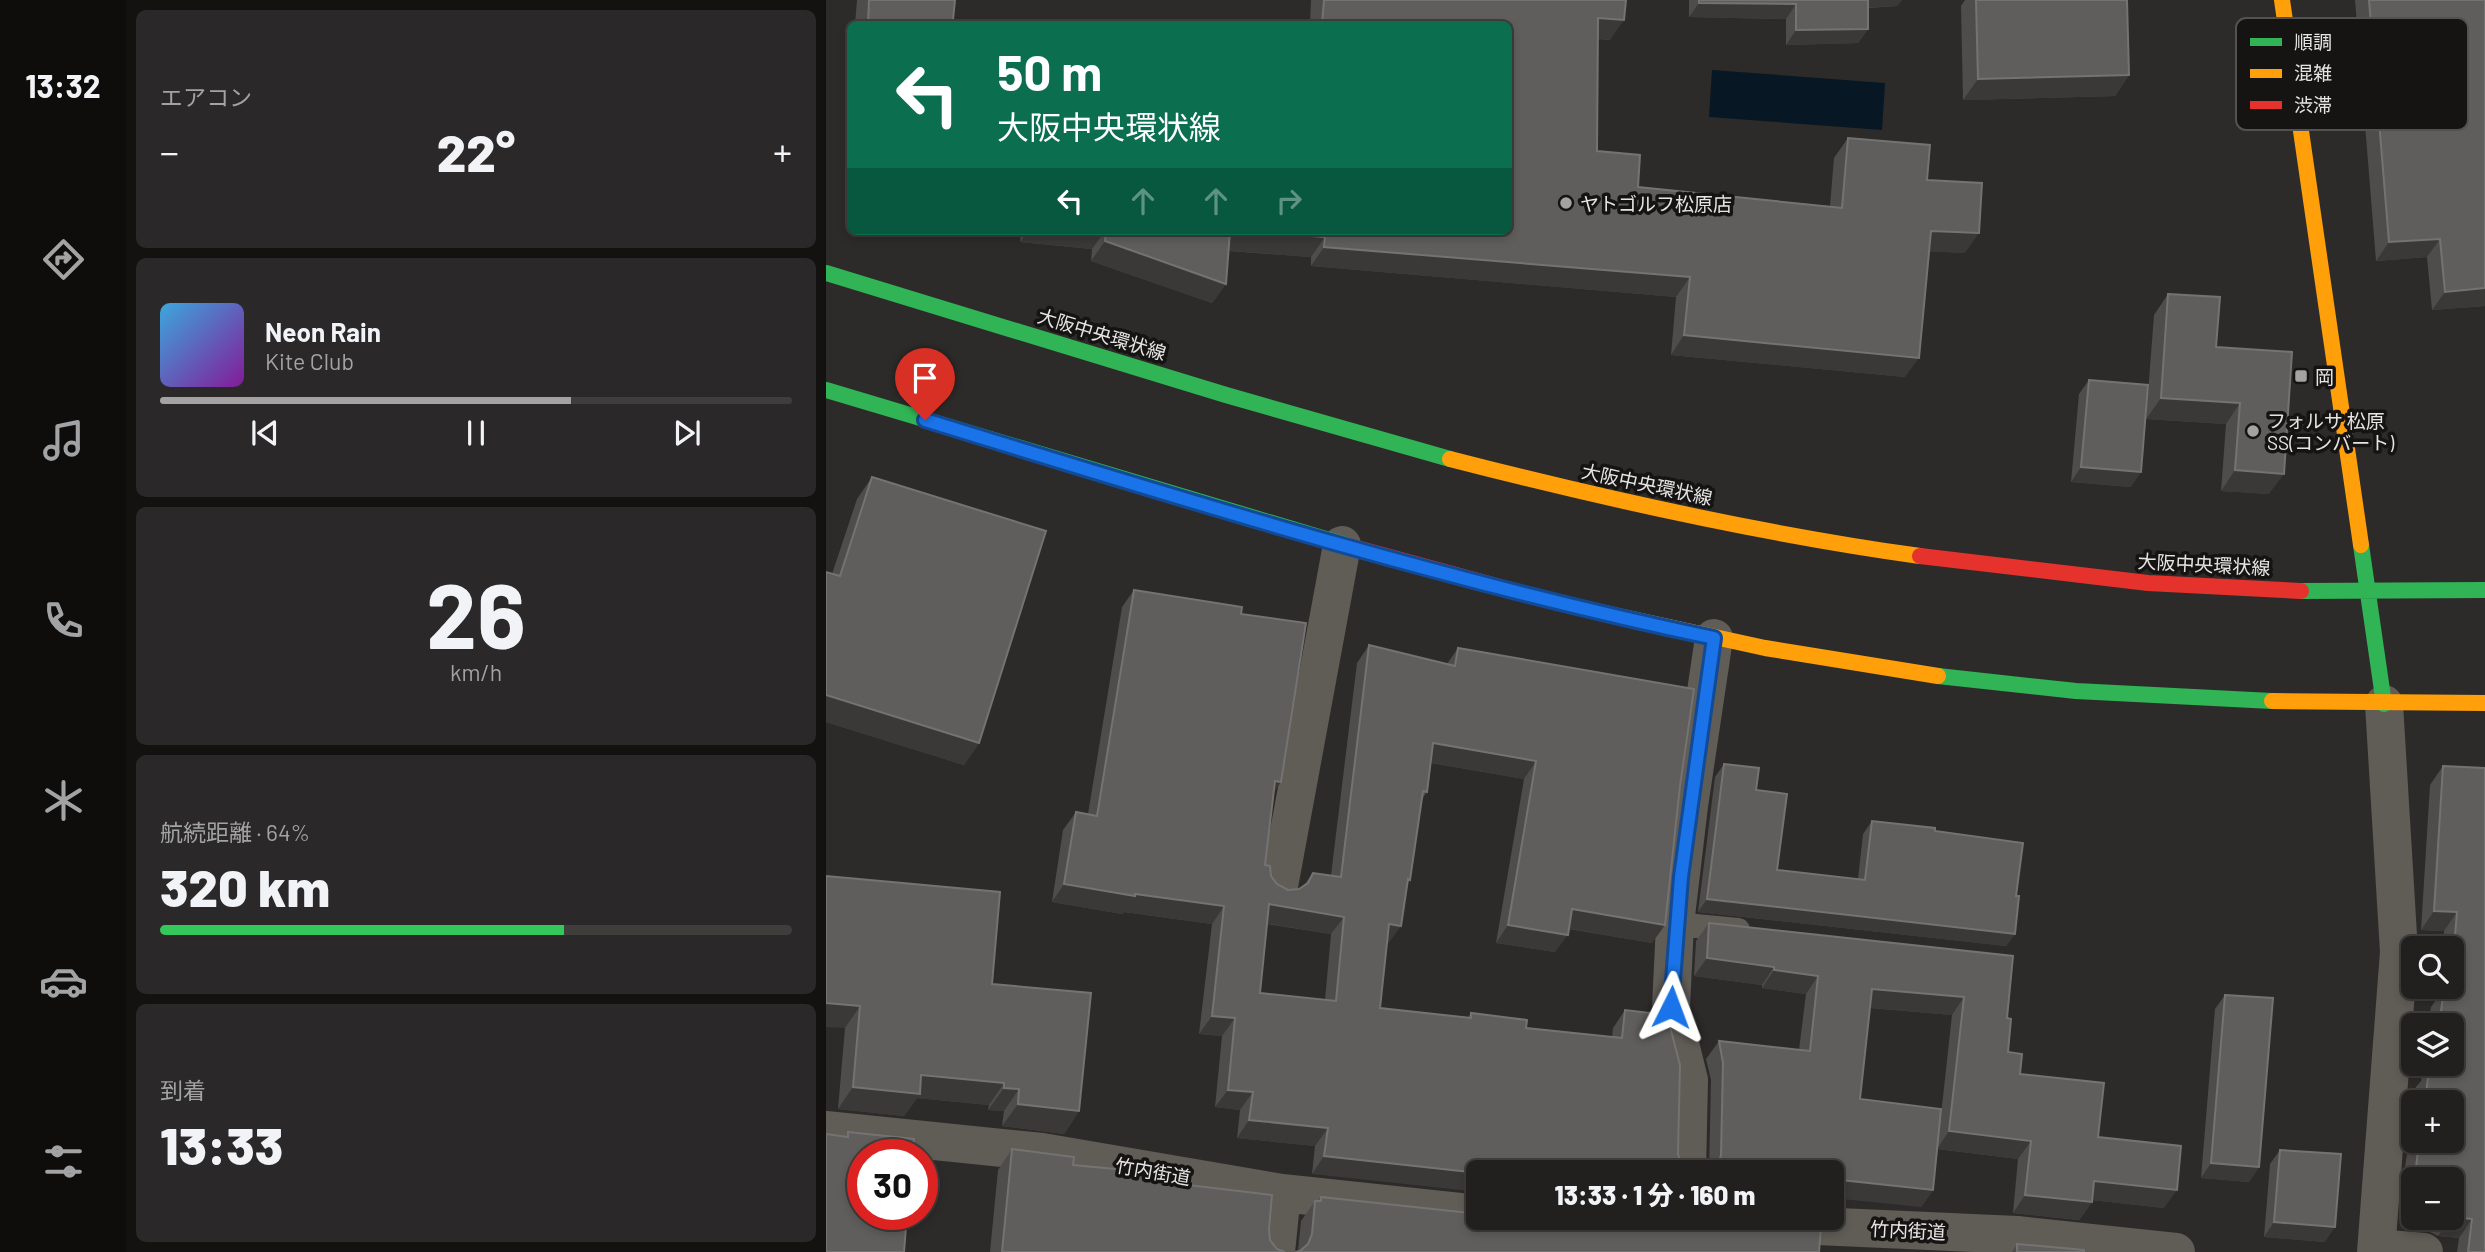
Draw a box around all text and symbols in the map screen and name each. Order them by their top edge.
legend [2236,18,2468,130]
text: 順調 [2294,30,2332,53]
text: 50 m [997,42,1102,101]
icon: left [882,49,973,140]
text: 混雑 [2294,61,2332,84]
text: 13:32 [25,66,101,104]
text: エアコン [160,83,252,111]
text: 渋滞 [2294,93,2332,116]
text: 大阪中央環状線 [997,107,1221,145]
text: 22° [437,120,515,182]
text: − [160,128,179,174]
text: + [773,128,792,174]
icon: left [1051,182,1089,220]
icon: ahead [1124,182,1162,220]
icon: ahead [1197,182,1235,220]
icon: right [1270,182,1308,220]
place label: ヤトゴルフ松原店 [1580,192,1732,215]
marker: ヤトゴルフ松原店 [1558,195,1574,211]
icon: directions [39,235,88,284]
street label: 大阪中央環状線 [1035,304,1169,364]
text: Neon Rain [265,316,381,347]
text: Kite Club [265,347,354,375]
pin [895,348,955,420]
icon: arrive [906,359,944,397]
place label: 岡 [2315,365,2334,388]
marker: 岡 [2293,368,2309,384]
place label: フォルサ 松原 SS(コンバート) [2267,409,2395,454]
icon: previous [246,414,284,452]
icon: pause [457,414,495,452]
icon: next [668,414,706,452]
icon: music [39,416,88,465]
marker: フォルサ 松原 SS(コンバート) [2245,423,2261,439]
street label: 大阪中央環状線 [1580,459,1714,509]
street label: 大阪中央環状線 [2137,549,2271,579]
text: 26 [426,558,526,667]
icon: phone [39,596,88,645]
text: km/h [450,658,502,686]
icon: climate [39,776,88,825]
text: 航続距離 · 64% [160,818,310,846]
text: 320 km [160,855,330,917]
map controls [2401,936,2464,1230]
button: search [2401,936,2464,999]
icon: car [39,957,88,1006]
position arrow [1634,970,1708,1044]
button: layers [2401,1013,2464,1076]
text: 到着 [160,1076,206,1104]
button: + [2401,1090,2464,1153]
text: 13:33 [160,1113,283,1175]
icon: filters [39,1137,88,1186]
speed limit sign: 30 [847,1139,938,1230]
street label: 竹内街道 [1114,1153,1192,1189]
button: − [2401,1167,2464,1230]
text: 13:33 · 1 分 · 160 m [1555,1179,1755,1210]
street label: 竹内街道 [1869,1217,1947,1243]

